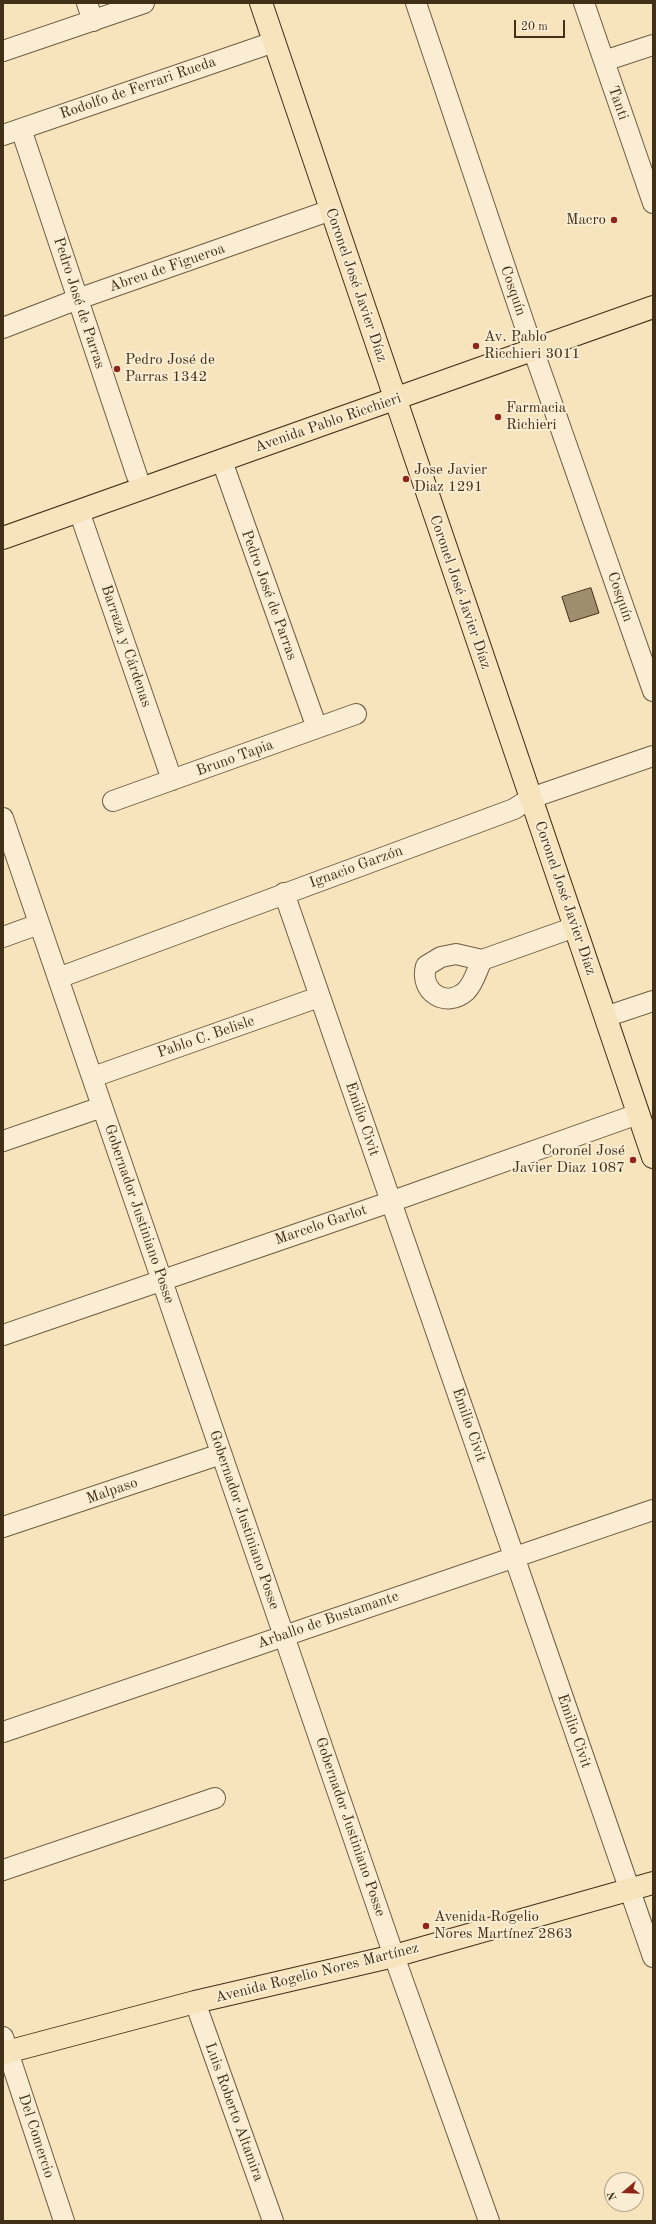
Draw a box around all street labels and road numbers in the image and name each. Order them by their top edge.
street label: Rodolfo de Ferrari Rueda [58,53,218,123]
street label: Tanti [604,84,632,122]
street label: Coronel José Javier Díaz [321,206,391,364]
street label: Pedro José de Parras [49,235,109,371]
street label: Abreu de Figueroa [107,240,227,296]
street label: Cosquín [496,264,530,318]
street label: Avenida Pablo Ricchieri [252,389,404,457]
street label: Coronel José Javier Díaz [425,513,495,671]
street label: Pedro José de Parras [237,527,301,663]
street label: Cosquín [603,570,637,624]
street label: Barraza y Cárdenas [97,582,155,710]
street label: Bruno Tapia [194,736,276,780]
street label: Coronel José Javier Díaz [530,819,600,977]
street label: Ignacio Garzón [307,842,405,892]
street label: Pablo C. Belisle [155,1012,257,1062]
street label: Emilio Civit [341,1079,383,1159]
street label: Gobernador Justiniano Posse [100,1122,178,1306]
street label: Marcelo Garlot [273,1201,369,1249]
street label: Emilio Civit [448,1385,490,1465]
street label: Gobernador Justiniano Posse [205,1428,283,1612]
street label: Malpaso [84,1474,140,1508]
street label: Arballo de Bustamante [255,1587,401,1653]
street label: Emilio Civit [553,1691,595,1771]
street label: Gobernador Justiniano Posse [311,1735,389,1919]
street label: Avenida Rogelio Nores Martínez [213,1939,421,2007]
street label: Luis Roberto Altamira [201,2040,267,2184]
street label: Del Comercio [14,2092,58,2180]

